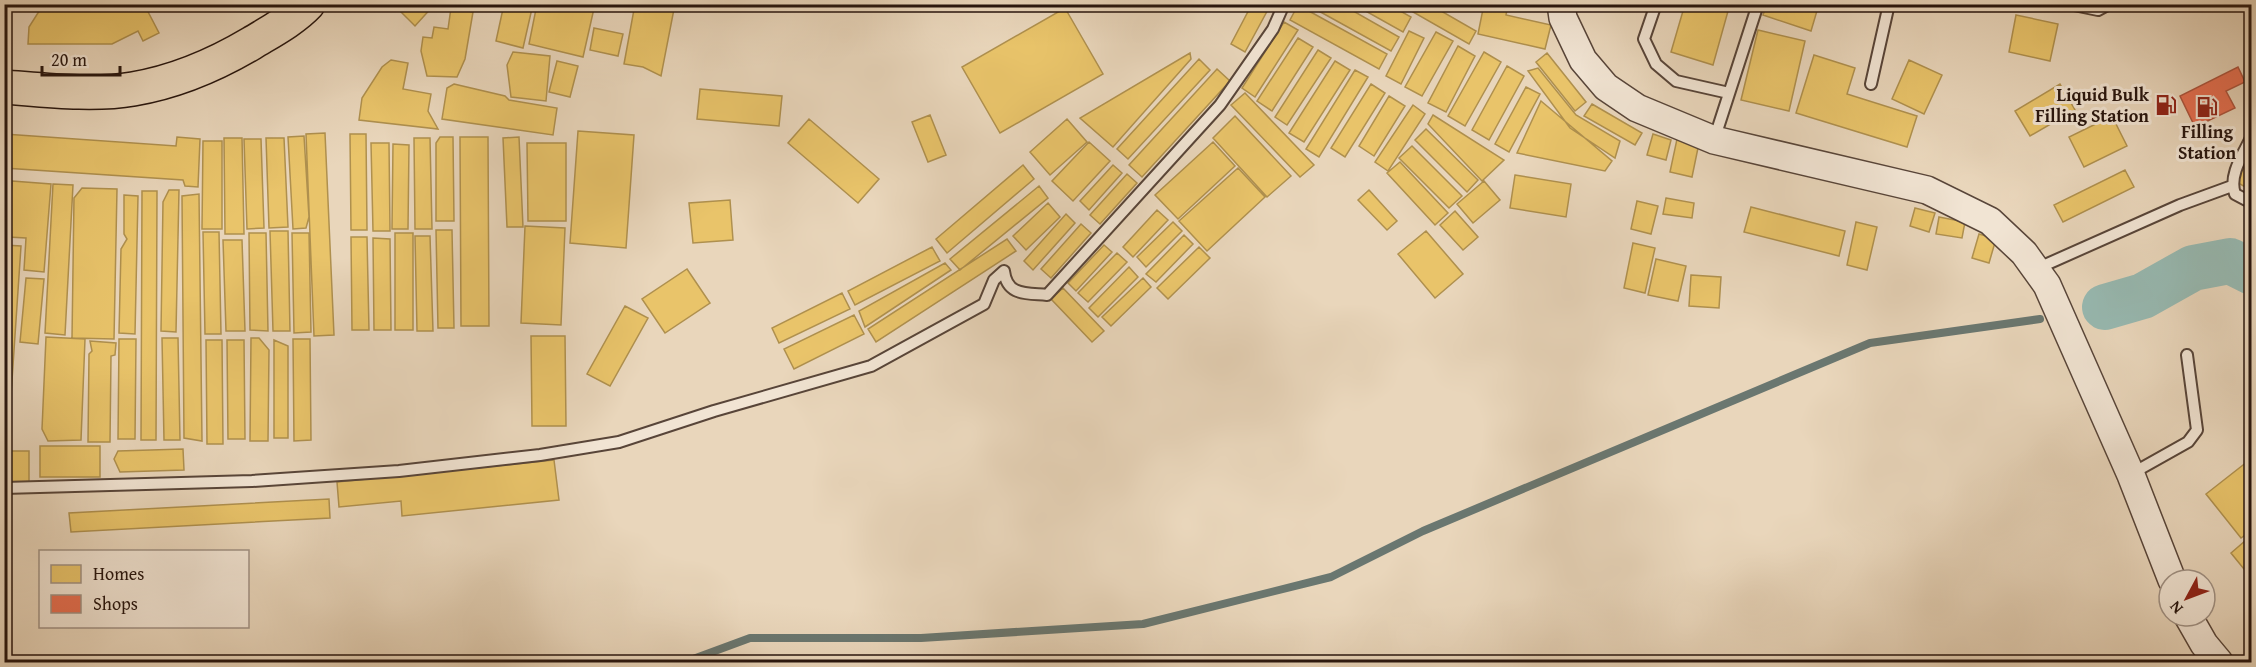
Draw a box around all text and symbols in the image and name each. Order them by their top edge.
scale bar [42,39,120,77]
text: 20 m [51,46,87,73]
place label: Liquid Bulk Filling Station [2035,81,2150,129]
fuel station icon: Liquid Bulk Filling Station [2154,93,2178,117]
fuel station icon: Filling Station [2195,95,2219,119]
place label: Filling Station [2178,118,2236,166]
legend [39,550,249,628]
text: Homes [93,560,144,587]
north arrow [2157,568,2217,628]
text: Shops [93,590,138,617]
text: N [2163,596,2188,620]

